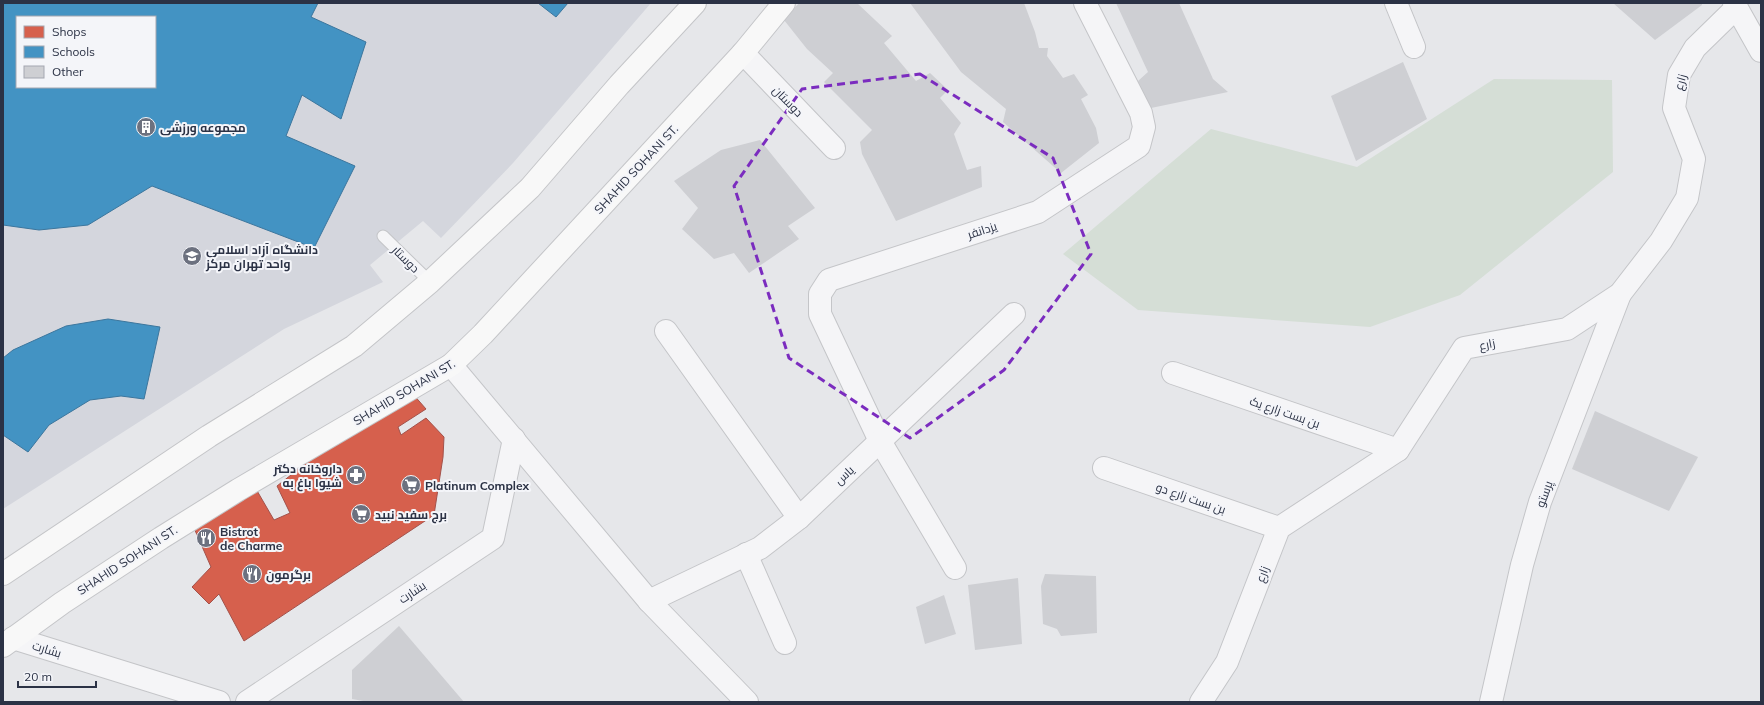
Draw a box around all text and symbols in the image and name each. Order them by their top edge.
legend [16,16,156,88]
text: Shops [52,24,87,39]
text: Schools [52,44,95,59]
text: Other [52,64,84,79]
street label: زارع [1671,72,1690,92]
street label: دوستان [770,82,806,120]
building icon: مجموعه ورزشی [135,116,157,138]
place label: مجموعه ورزشی [160,120,246,136]
street label: SHAHID SOHANI ST. [591,121,681,217]
street label: یزدانفر [964,218,999,242]
place label: دانشگاه آزاد اسلامی واحد تهران مرکز [205,242,318,272]
street label: دوستار [389,242,423,276]
school or university icon: دانشگاه آزاد اسلامی واحد تهران مرکز [181,245,203,267]
street label: زارع [1478,335,1497,354]
street label: SHAHID SOHANI ST. [350,356,458,428]
street label: بن بست زارع یک [1247,393,1322,432]
place label: داروخانه دکتر شیوا باغ به [272,461,342,492]
street label: یاس [831,462,857,488]
pharmacy icon: داروخانه دکتر شیوا باغ به [345,464,367,486]
supermarket icon: Platinum Complex [400,474,422,496]
place label: Platinum Complex [425,478,530,493]
street label: پرستو [1532,478,1558,510]
street label: بن بست زارع دو [1154,479,1228,518]
supermarket icon: برج سفید نبید [350,503,372,525]
place label: برج سفید نبید [375,507,447,524]
street label: SHAHID SOHANI ST. [74,522,180,598]
place label: Bistrot de Charme [220,524,283,553]
restaurant icon: Bistrot de Charme [195,527,217,549]
restaurant icon: برگرمون [241,563,263,585]
street label: زارع [1252,564,1273,585]
place label: برگرمون [266,567,311,583]
street label: بشارت [395,577,429,607]
street label: بشارت [31,637,63,661]
scale bar [18,663,96,689]
text: 20 m [24,669,52,684]

